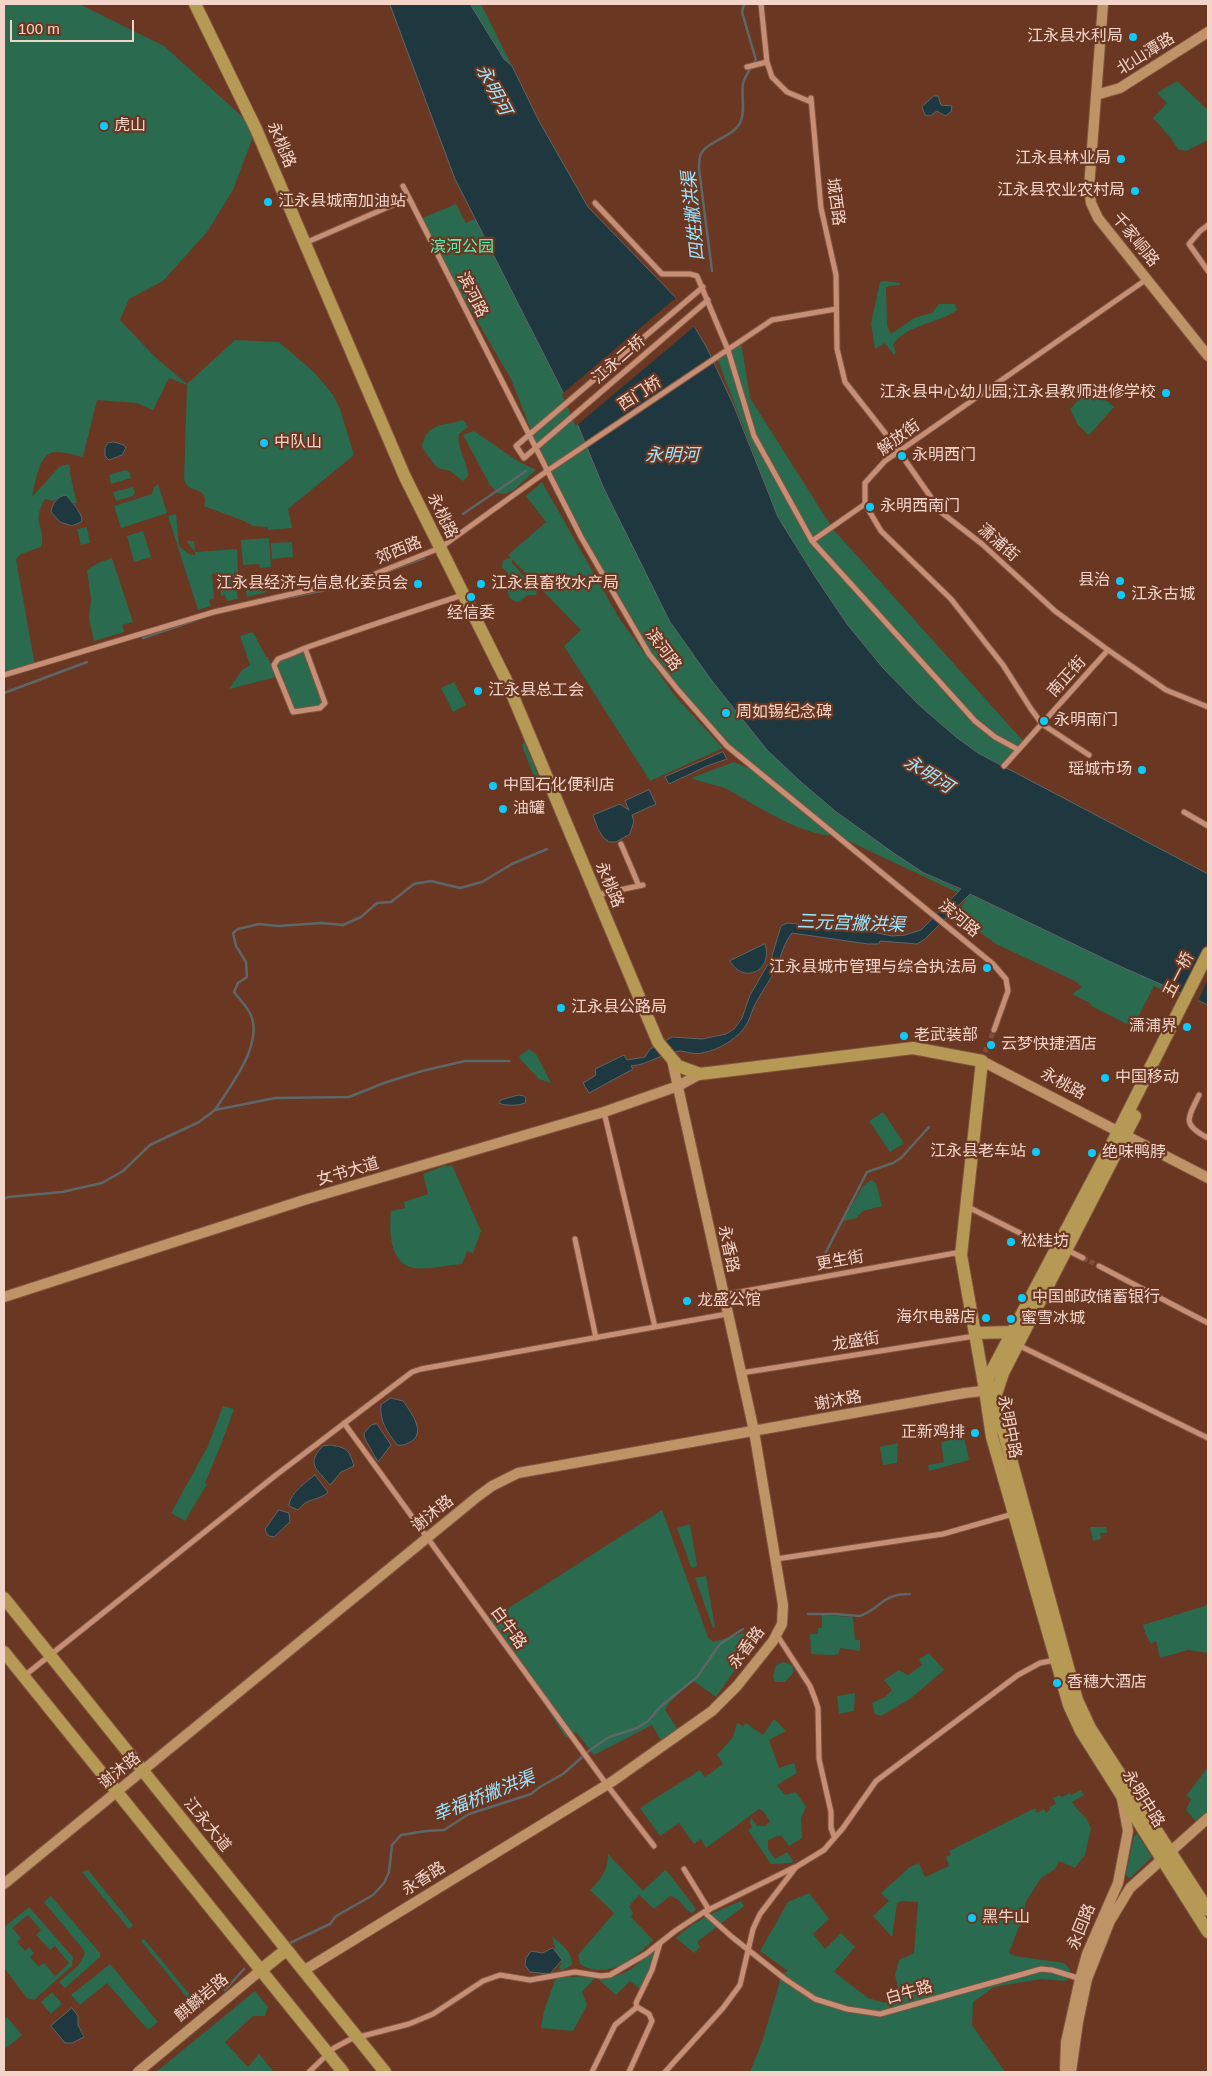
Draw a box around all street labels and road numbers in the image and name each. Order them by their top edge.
street label: 北山潭路 [1114,29,1178,79]
street label: 永桃路 [263,119,299,171]
street label: 城西路 [822,177,848,227]
street label: 千家峒路 [1107,209,1163,271]
street label: 滨河路 [453,269,491,321]
street label: 江永二桥 [589,332,649,388]
street label: 西门桥 [615,373,665,415]
street label: 解放街 [874,416,924,460]
street label: 永桃路 [423,490,461,542]
street label: 潇浦街 [974,520,1022,566]
street label: 郊西路 [373,533,425,569]
street label: 滨河路 [641,625,685,675]
street label: 南正街 [1044,653,1090,701]
street label: 永桃路 [591,859,627,911]
street label: 滨河路 [934,896,984,942]
street label: 五一桥 [1160,949,1198,1001]
street label: 永桃路 [1037,1064,1089,1104]
street label: 女书大道 [315,1154,381,1190]
street label: 永香路 [714,1224,742,1274]
street label: 更生街 [815,1247,865,1275]
street label: 龙盛街 [831,1329,881,1355]
street label: 谢沐路 [813,1387,863,1415]
street label: 永明中路 [993,1394,1025,1460]
street label: 谢沐路 [408,1491,458,1537]
street label: 白牛路 [486,1603,530,1653]
street label: 永香路 [725,1623,769,1673]
street label: 谢沐路 [95,1748,145,1794]
street label: 永明中路 [1118,1767,1168,1831]
street label: 江永大道 [179,1794,235,1856]
street label: 永香路 [399,1858,449,1900]
street label: 永回路 [1064,1901,1100,1953]
street label: 麒麟岩路 [171,1970,233,2026]
street label: 白牛路 [883,1977,935,2009]

